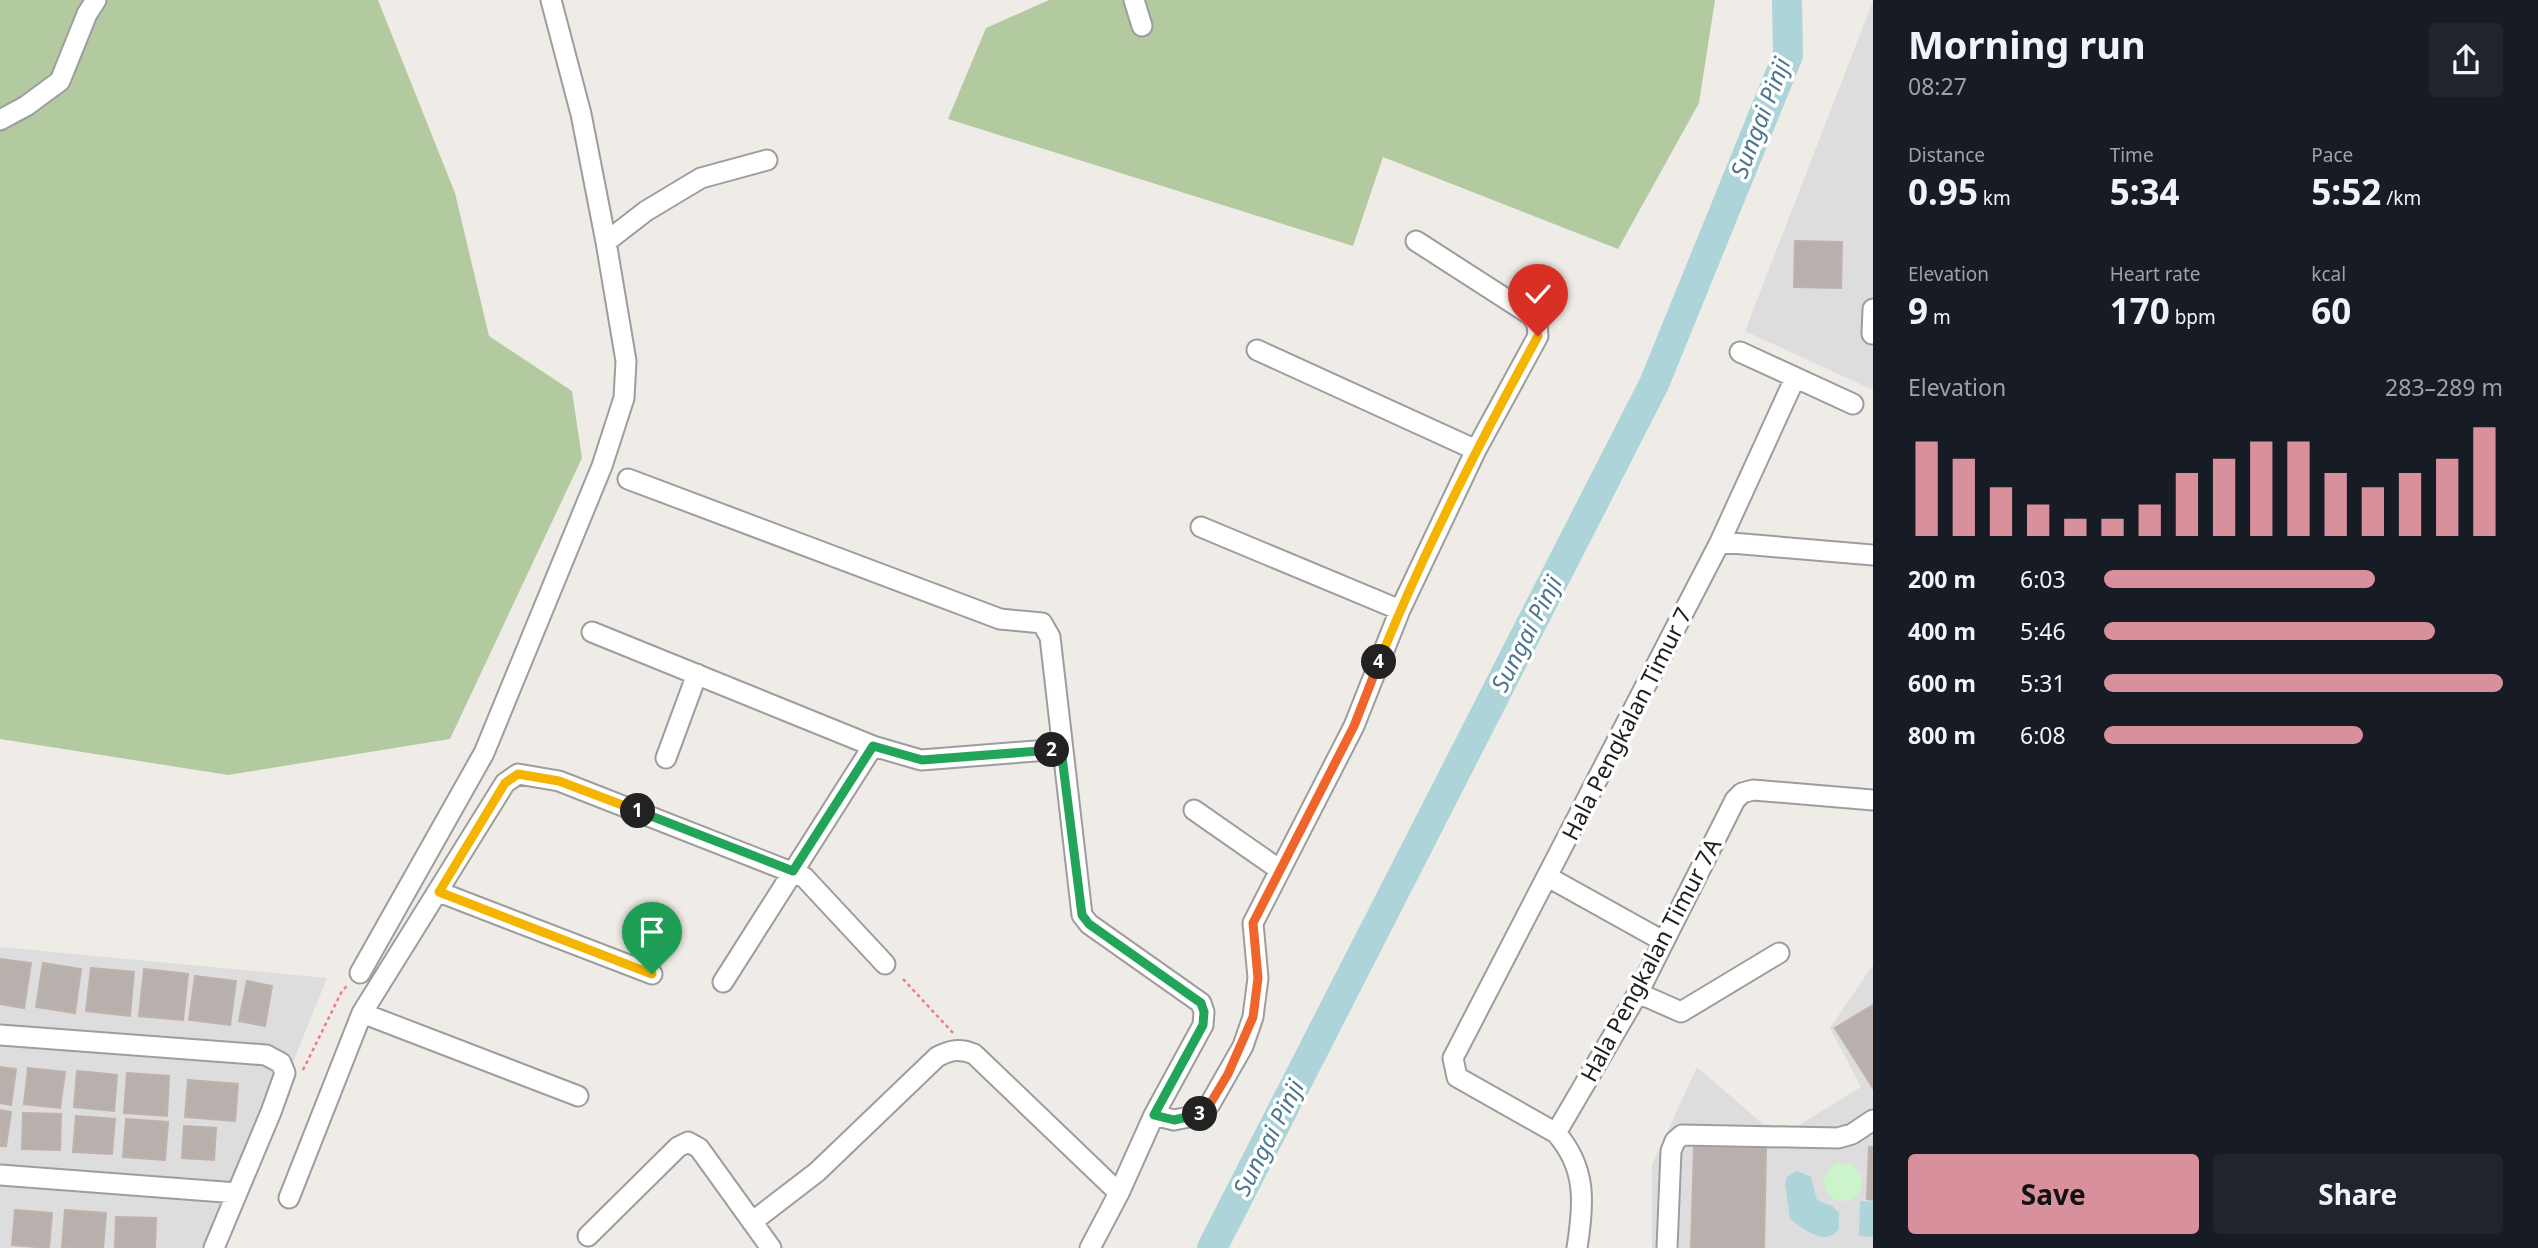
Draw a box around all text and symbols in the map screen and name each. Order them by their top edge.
text: Morning run [1908,18,2146,70]
button: share [2429,23,2503,97]
water label: Sungai Pinji [1722,52,1798,182]
text: 08:27 [1908,70,1967,102]
text: Distance [1908,142,1985,168]
text: Time [2110,142,2154,168]
text: Pace [2311,142,2353,168]
text: 0.95 [1908,168,1978,215]
text: 5:34 [2110,168,2180,215]
text: 5:52 [2311,168,2381,215]
text: km [1978,185,2011,211]
text: /km [2381,185,2421,211]
text: Elevation [1908,261,1989,287]
text: Heart rate [2110,261,2200,287]
text: kcal [2311,261,2346,287]
pin [1508,264,1568,336]
icon: check [1519,275,1557,313]
text: 9 [1908,287,1928,334]
text: 170 [2110,287,2170,334]
text: 60 [2311,287,2351,334]
text: m [1928,304,1951,330]
text: bpm [2170,304,2216,330]
text: Elevation [1908,371,2006,403]
text: 283–289 m [2385,371,2503,403]
text: 200 m [1908,563,1976,595]
text: 6:03 [2020,563,2066,595]
water label: Sungai Pinji [1482,569,1569,697]
street label: Hala Pengkalan Timur 7 [1553,602,1699,845]
text: 400 m [1908,615,1976,647]
text: 5:46 [2020,615,2066,647]
pin: 4 [1362,644,1396,680]
text: 4 [1373,648,1384,674]
text: 600 m [1908,667,1976,699]
text: 5:31 [2020,667,2066,699]
text: 800 m [1908,719,1976,751]
text: 6:08 [2020,719,2066,751]
pin: 2 [1034,732,1070,768]
text: 2 [1046,736,1057,762]
pin: 1 [620,794,656,828]
text: 1 [632,797,643,823]
street label: Hala Pengkalan Timur 7A [1572,832,1728,1087]
pin [622,902,682,974]
icon: arrive [633,913,671,951]
water label: Sungai Pinji [1224,1073,1311,1201]
pin: 3 [1182,1096,1218,1132]
text: 3 [1194,1100,1205,1126]
button: Save [1908,1154,2199,1234]
button: Share [2213,1154,2503,1234]

